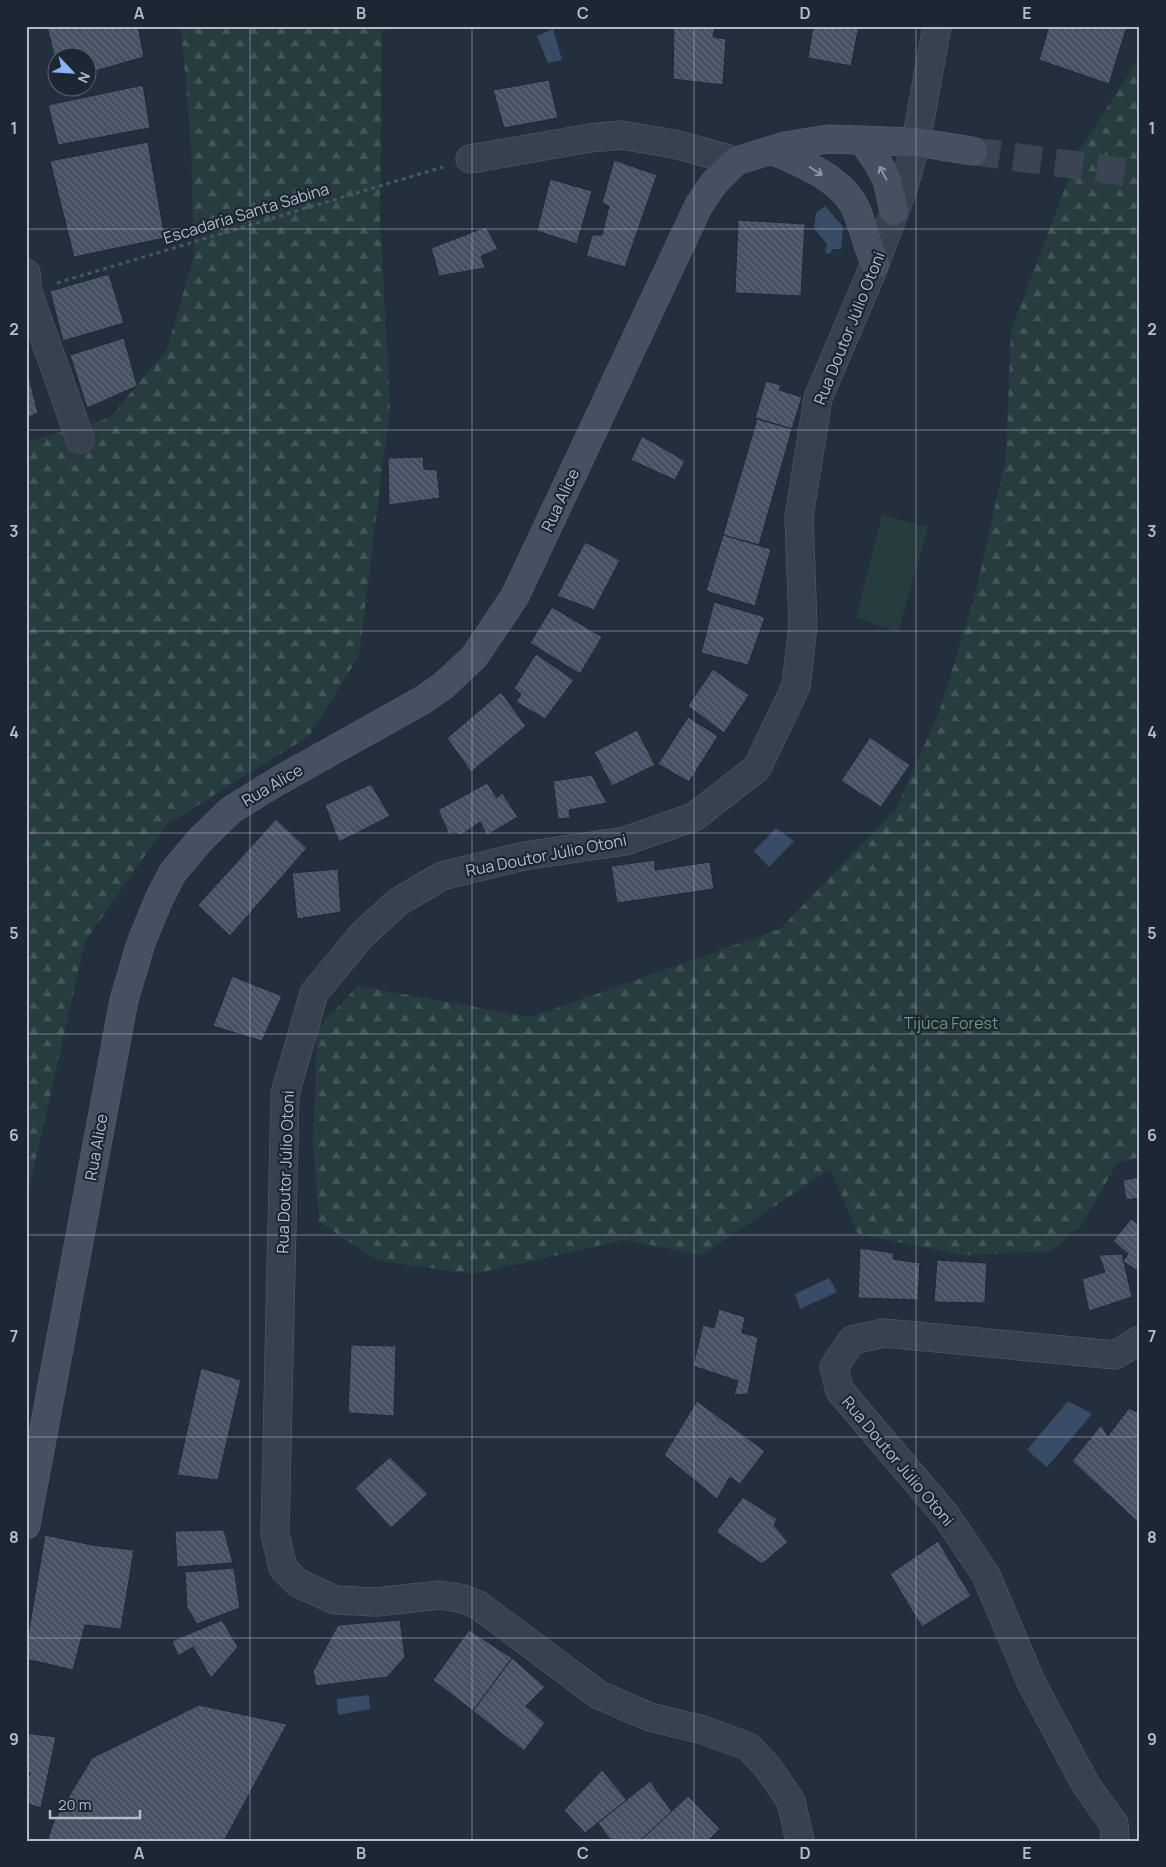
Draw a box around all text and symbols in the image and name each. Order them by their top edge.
text: A [134,2,145,24]
text: B [356,2,366,24]
text: C [577,2,589,24]
text: D [799,2,811,24]
text: E [1022,2,1032,24]
north arrow [48,48,98,98]
text: N [73,69,95,86]
text: 1 [10,117,18,139]
text: 1 [1148,117,1156,139]
one-way arrow [808,166,822,176]
one-way arrow [878,166,887,181]
street label: Escadaria Santa Sabina [160,177,332,249]
street label: Rua Doutor Júlio Otoni [808,248,890,408]
text: 2 [9,318,19,340]
text: 2 [1147,318,1157,340]
street label: Rua Alice [536,465,584,535]
text: 3 [9,520,19,542]
text: 3 [1147,520,1157,542]
text: 4 [9,721,19,743]
text: 4 [1147,721,1157,743]
street label: Rua Alice [237,759,307,811]
street label: Rua Doutor Júlio Otoni [464,829,628,881]
text: 5 [9,922,19,944]
text: 5 [1147,922,1157,944]
park label: Tijuca Forest [904,1012,998,1034]
street label: Rua Doutor Júlio Otoni [271,1090,299,1254]
street label: Rua Alice [79,1112,113,1182]
text: 6 [9,1124,19,1146]
text: 6 [1147,1124,1157,1146]
text: 7 [10,1325,18,1347]
text: 7 [1148,1325,1156,1347]
street label: Rua Doutor Júlio Otoni [837,1391,959,1531]
text: 8 [9,1526,19,1548]
text: 8 [1147,1526,1157,1548]
text: 9 [9,1728,19,1750]
text: 9 [1147,1728,1157,1750]
scale bar [50,1787,140,1819]
text: 20 m [58,1794,91,1815]
text: A [134,1842,145,1864]
text: B [356,1842,366,1864]
text: C [577,1842,589,1864]
text: D [799,1842,811,1864]
text: E [1022,1842,1032,1864]

